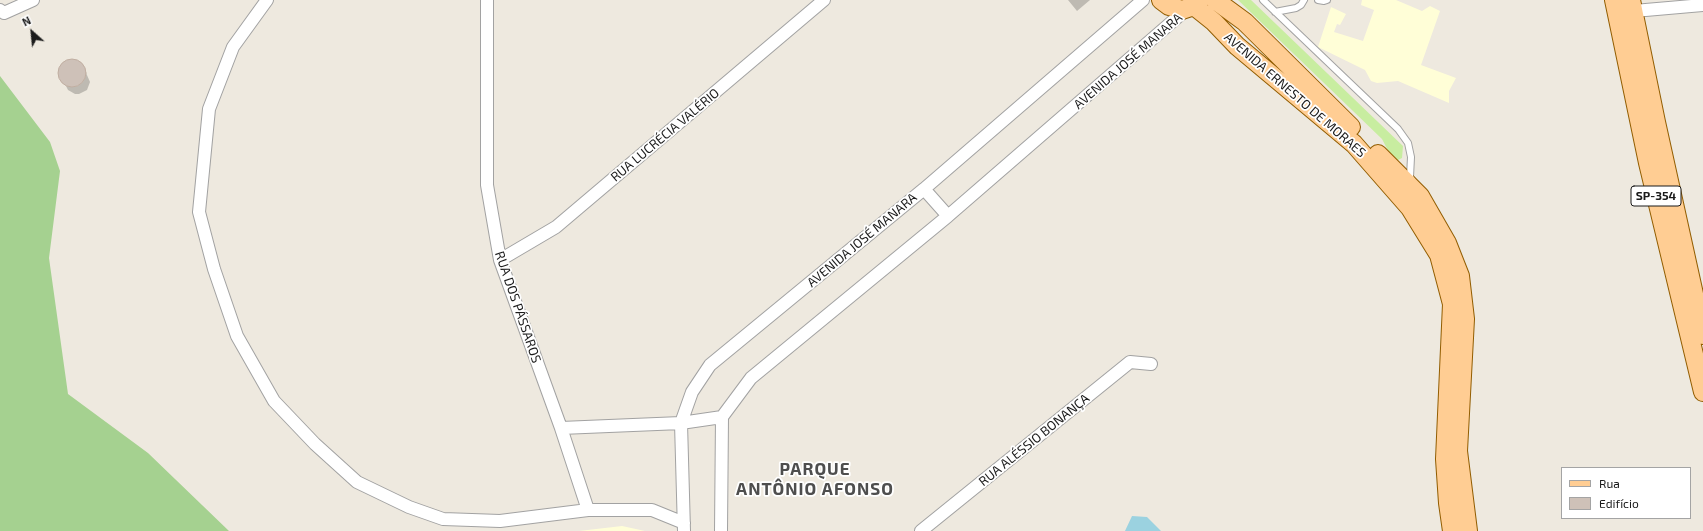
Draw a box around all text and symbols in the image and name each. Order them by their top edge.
street label: AVENIDA JOSÉ MANARA [1071,10,1185,112]
north arrow [12,12,52,52]
text: N [20,13,33,28]
street label: AVENIDA ERNESTO DE MORAES [1221,29,1369,161]
street label: RUA LUCRÉCIA VALÉRIO [608,85,722,185]
road number: SP-354 [1631,186,1681,206]
street label: AVENIDA JOSÉ MANARA [804,190,920,290]
street label: RUA DOS PÁSSAROS [492,249,544,365]
street label: RUA ALÉSSIO BONANÇA [976,391,1092,489]
district label: PARQUE ANTÔNIO AFONSO [736,459,894,499]
legend [1561,467,1691,519]
text: Rua [1599,476,1620,490]
text: Edifício [1599,496,1639,510]

